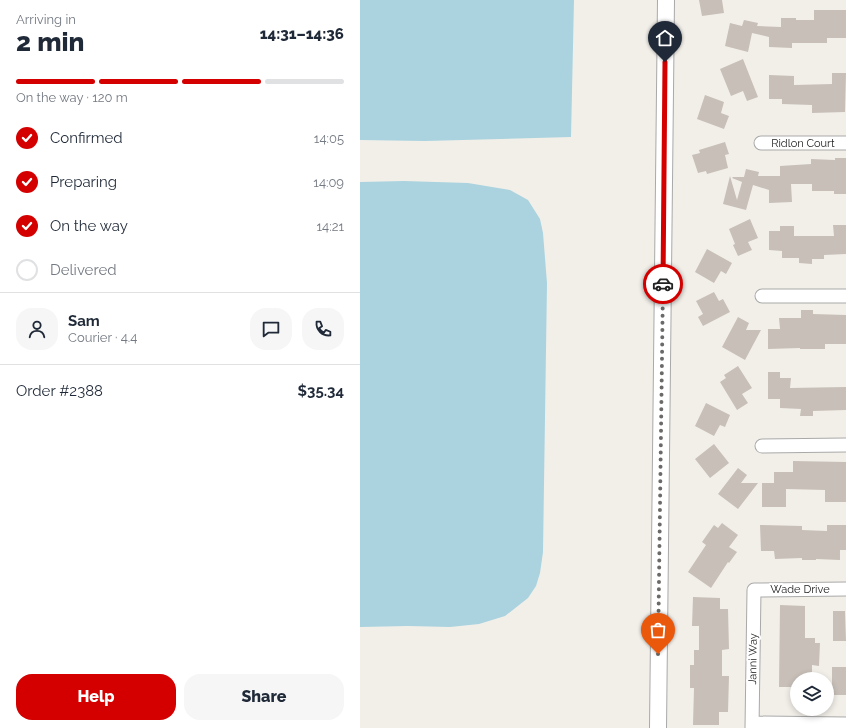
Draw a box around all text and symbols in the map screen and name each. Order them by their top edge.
text: Arriving in [16,12,76,27]
pin [648,21,682,62]
text: 14:31–14:36 [260,25,344,43]
text: 2 min [16,27,84,57]
icon: home [654,27,676,49]
text: On the way · 120 m [16,90,128,105]
icon: check [16,127,38,149]
text: Confirmed [50,129,123,147]
text: 14:05 [314,131,344,146]
street label: Ridlon Court [771,137,835,150]
icon: check [16,171,38,193]
text: Preparing [50,173,117,191]
text: 14:09 [313,175,344,190]
icon: check [16,215,38,237]
text: On the way [50,217,128,235]
text: 14:21 [317,219,344,234]
text: Delivered [50,261,117,279]
courier [643,264,683,304]
icon: car [652,273,674,295]
button: person [16,308,58,350]
button: chat [250,308,292,350]
button: phone [302,308,344,350]
text: Sam [68,312,100,330]
text: Courier · 4.4 [68,330,137,345]
text: Order #2388 [16,382,103,400]
text: $35.34 [298,382,344,400]
street label: Wade Drive [770,583,830,596]
pin [641,613,675,654]
icon: bag [647,619,669,641]
street label: Janni Way [746,633,760,685]
map controls [790,672,834,716]
button: layers [790,672,834,716]
button: Help [16,674,176,720]
button: Share [184,674,344,720]

